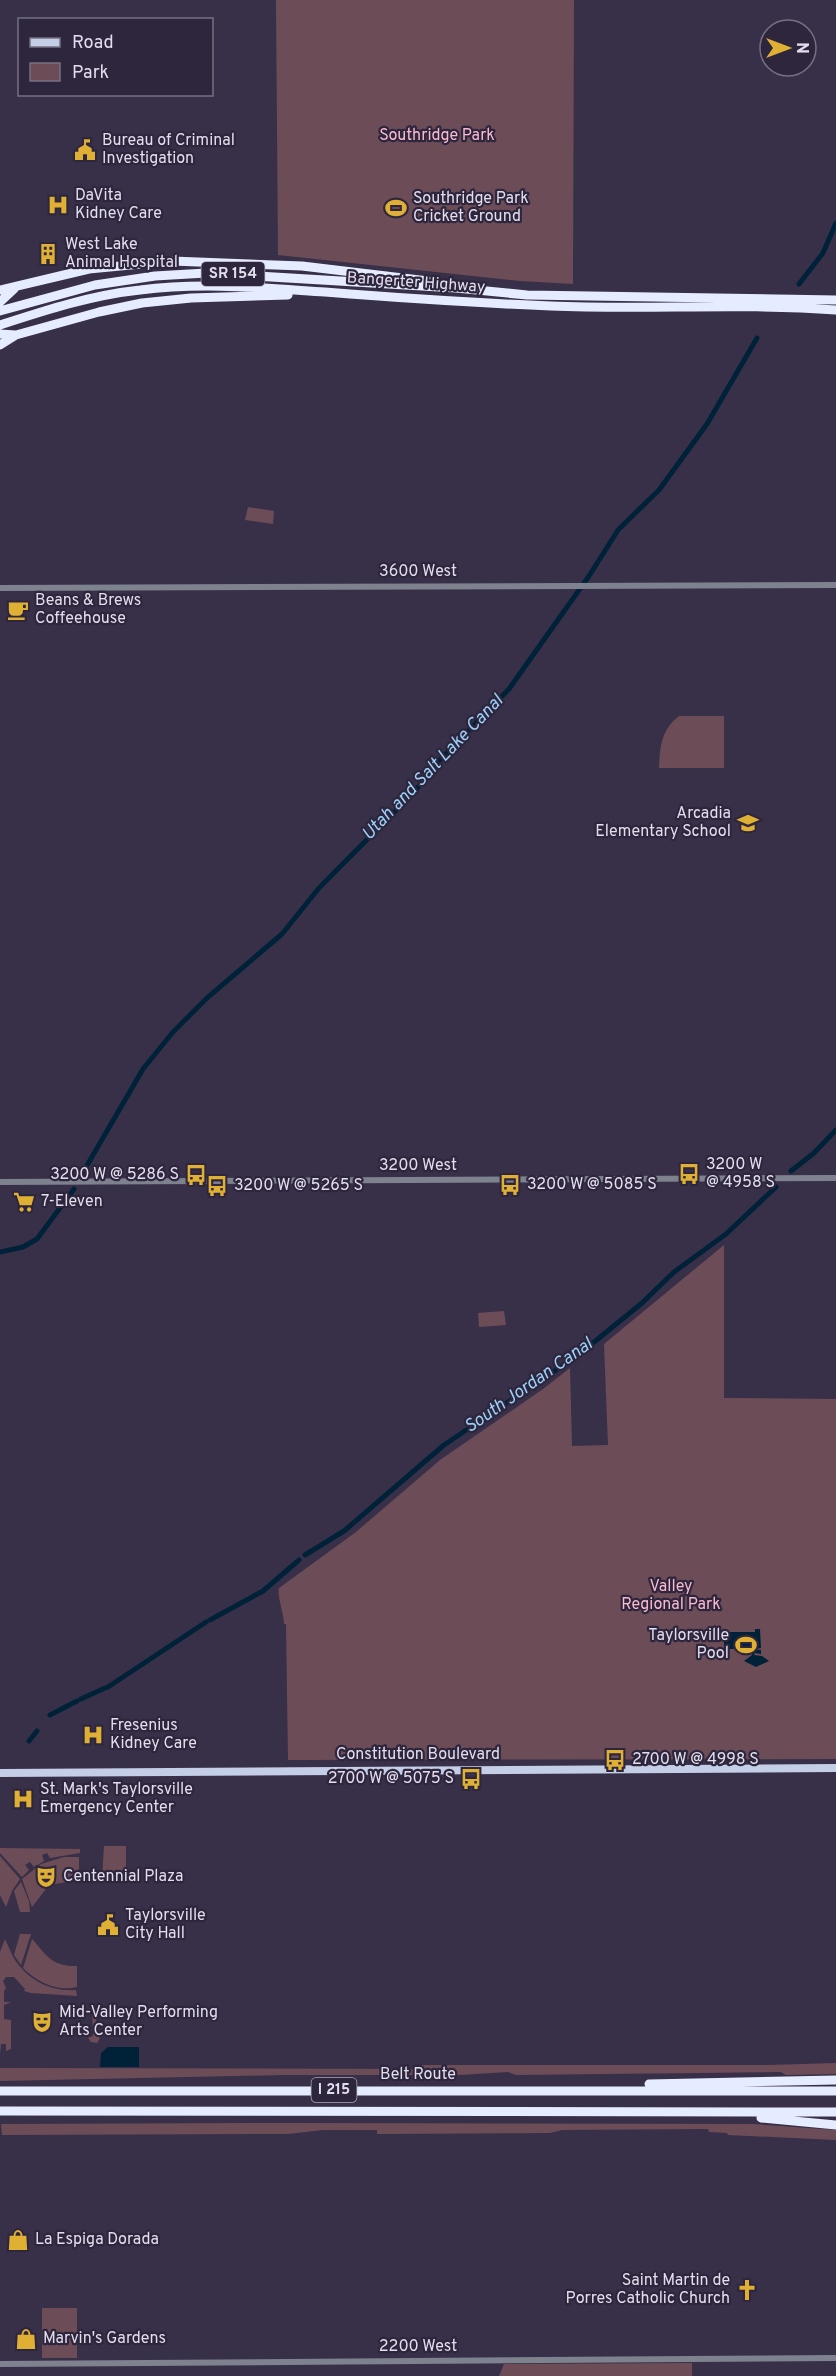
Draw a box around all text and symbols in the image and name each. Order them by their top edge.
legend [18,18,213,96]
north arrow [758,18,818,78]
text: Road [72,32,114,55]
text: N [791,42,811,54]
text: Park [72,62,109,85]
park label: Southridge Park [379,126,495,146]
place label: Bureau of Criminal Investigation [102,131,235,169]
public building icon: Bureau of Criminal Investigation [73,138,97,162]
place label: DaVita Kidney Care [75,186,162,224]
place label: Southridge Park Cricket Ground [413,189,529,227]
hospital icon: DaVita Kidney Care [46,193,70,217]
sports icon: Southridge Park Cricket Ground [384,196,408,220]
place label: West Lake Animal Hospital [65,235,178,273]
building icon: West Lake Animal Hospital [36,242,60,266]
road number: SR 154 [202,262,264,286]
street label: Bangerter Highway [346,268,486,298]
street label: 3600 West [379,562,457,582]
place label: Beans & Brews Coffeehouse [35,591,141,629]
cafe icon: Beans & Brews Coffeehouse [6,598,30,622]
water label: Utah and Salt Lake Canal [357,689,510,846]
place label: Arcadia Elementary School [595,804,731,842]
school or university icon: Arcadia Elementary School [736,811,760,835]
place label: 3200 W @ 4958 S [706,1155,775,1193]
street label: 3200 West [379,1156,457,1176]
bus stop icon: 3200 W @ 4958 S [677,1162,701,1186]
bus stop icon: 3200 W @ 5286 S [184,1163,208,1187]
place label: 3200 W @ 5286 S [50,1165,179,1185]
bus stop icon: 3200 W @ 5085 S [498,1173,522,1197]
bus stop icon: 3200 W @ 5265 S [205,1174,229,1198]
place label: 3200 W @ 5085 S [527,1175,657,1195]
place label: 3200 W @ 5265 S [234,1176,363,1196]
supermarket icon: 7-Eleven [12,1190,36,1214]
place label: 7-Eleven [41,1192,103,1212]
water label: South Jordan Canal [460,1332,599,1439]
park label: Valley Regional Park [621,1577,721,1615]
place label: Taylorsville Pool [648,1626,729,1664]
sports icon: Taylorsville Pool [734,1633,758,1657]
place label: Fresenius Kidney Care [110,1716,197,1754]
hospital icon: Fresenius Kidney Care [81,1723,105,1747]
street label: Constitution Boulevard [336,1745,500,1765]
bus stop icon: 2700 W @ 4998 S [603,1748,627,1772]
place label: 2700 W @ 4998 S [632,1750,759,1770]
bus stop icon: 2700 W @ 5075 S [459,1767,483,1791]
place label: 2700 W @ 5075 S [328,1769,454,1789]
place label: St. Mark's Taylorsville Emergency Center [40,1780,193,1818]
hospital icon: St. Mark's Taylorsville Emergency Center [11,1787,35,1811]
theatre icon: Centennial Plaza [34,1865,58,1889]
place label: Centennial Plaza [63,1867,183,1887]
place label: Taylorsville City Hall [125,1906,206,1944]
public building icon: Taylorsville City Hall [96,1913,120,1937]
place label: Mid-Valley Performing Arts Center [59,2003,218,2041]
theatre icon: Mid-Valley Performing Arts Center [30,2010,54,2034]
street label: Belt Route [380,2065,456,2085]
road number: I 215 [312,2078,356,2102]
shop icon: La Espiga Dorada [6,2228,30,2252]
place label: La Espiga Dorada [35,2230,159,2250]
place label: Saint Martin de Porres Catholic Church [566,2271,730,2309]
church icon: Saint Martin de Porres Catholic Church [735,2278,759,2302]
shop icon: Marvin's Gardens [14,2327,38,2351]
place label: Marvin's Gardens [43,2329,166,2349]
street label: 2200 West [379,2337,457,2357]

